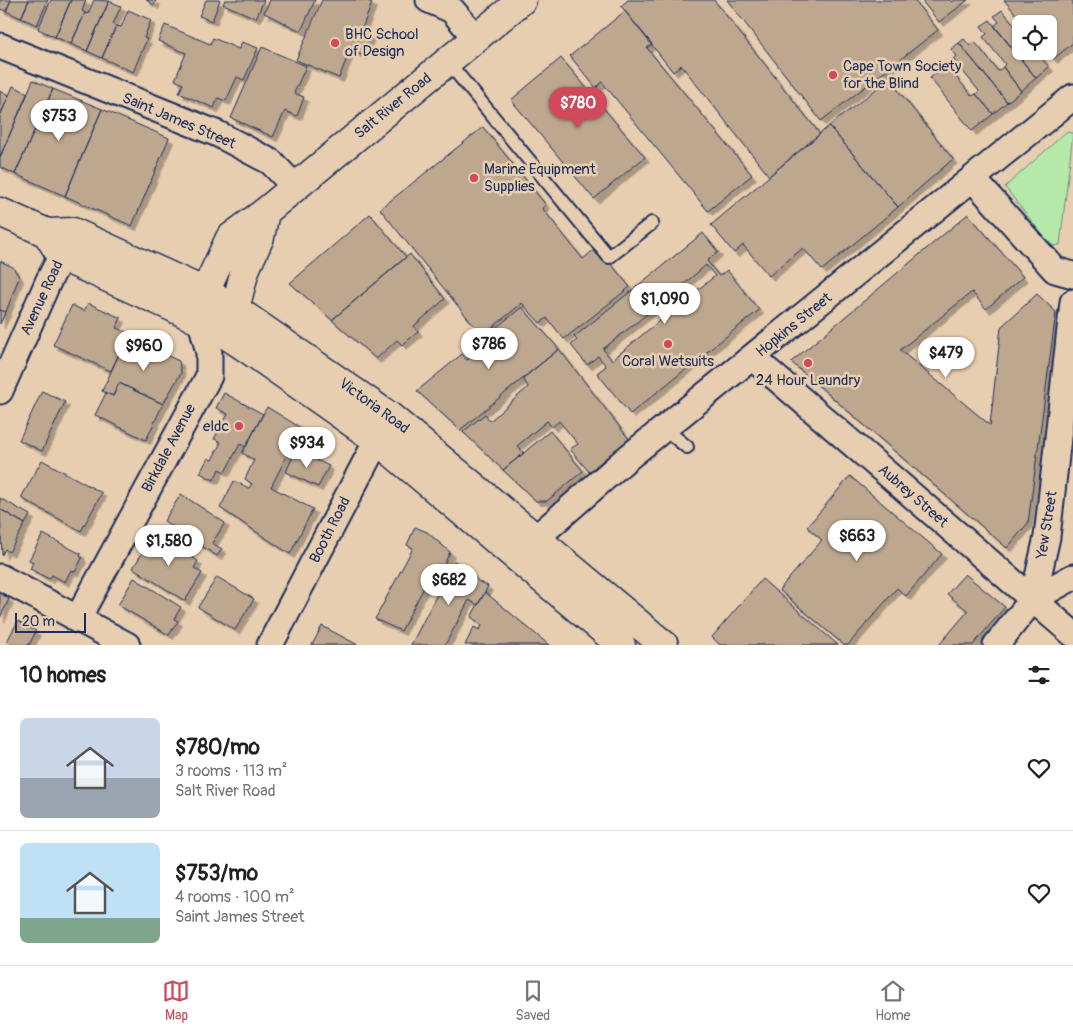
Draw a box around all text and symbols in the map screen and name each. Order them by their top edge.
map controls [1012,15,1057,60]
button: locate [1012,15,1057,60]
place label: BHC School of Design [345,25,419,61]
marker: BHC School of Design [329,37,341,49]
place label: Cape Town Society for the Blind [843,57,962,93]
street label: Salt River Road [350,69,436,143]
marker: Cape Town Society for the Blind [827,69,839,81]
pin: $780 [548,86,608,129]
street label: Saint James Street [119,89,239,154]
text: $780 [560,93,596,113]
pin: $753 [29,100,89,142]
text: $753 [42,106,76,126]
place label: Marine Equipment Supplies [484,160,597,196]
marker: Marine Equipment Supplies [468,172,480,184]
street label: Avenue Road [16,258,68,338]
pin: $1,090 [624,282,706,325]
street label: Hopkins Street [752,288,837,361]
text: $1,090 [640,289,690,309]
pin: $786 [459,328,519,370]
pin: $960 [114,330,174,372]
text: $786 [472,334,506,354]
text: $960 [125,336,163,356]
pin: $479 [916,336,976,379]
marker: Coral Wetsuits [662,338,674,350]
text: $479 [929,343,963,363]
place label: Coral Wetsuits [622,352,714,371]
marker: 24 Hour Laundry [802,357,814,369]
place label: 24 Hour Laundry [756,371,861,390]
street label: Victoria Road [335,374,413,438]
street label: Birkdale Avenue [138,400,201,495]
place label: eldc [203,417,229,436]
marker: eldc [233,420,245,432]
pin: $934 [277,426,337,469]
text: $934 [289,433,325,453]
street label: Aubrey Street [874,460,953,532]
street label: Yew Street [1032,489,1062,561]
street label: Booth Road [305,494,355,566]
pin: $663 [827,520,887,562]
pin: $1,580 [128,524,210,567]
text: $663 [839,526,875,546]
text: $1,580 [146,531,192,551]
pin: $682 [419,564,479,606]
text: $682 [432,570,467,590]
scale bar [15,610,86,633]
text: 20 m [22,613,55,630]
icon: filters [1025,661,1053,689]
text: 10 homes [20,662,106,689]
text: $780/mo [175,734,260,761]
icon: home [60,738,120,798]
icon: heart [1025,754,1053,782]
text: 3 rooms · 113 m² [175,761,287,781]
text: Salt River Road [175,781,276,801]
text: $753/mo [175,860,258,887]
icon: home [60,863,120,923]
icon: heart [1025,879,1053,907]
text: 4 rooms · 100 m² [175,887,294,907]
text: Saint James Street [175,907,305,927]
tab: Map [162,977,190,1024]
tab: Saved [515,977,550,1024]
tab: Home [875,977,910,1024]

